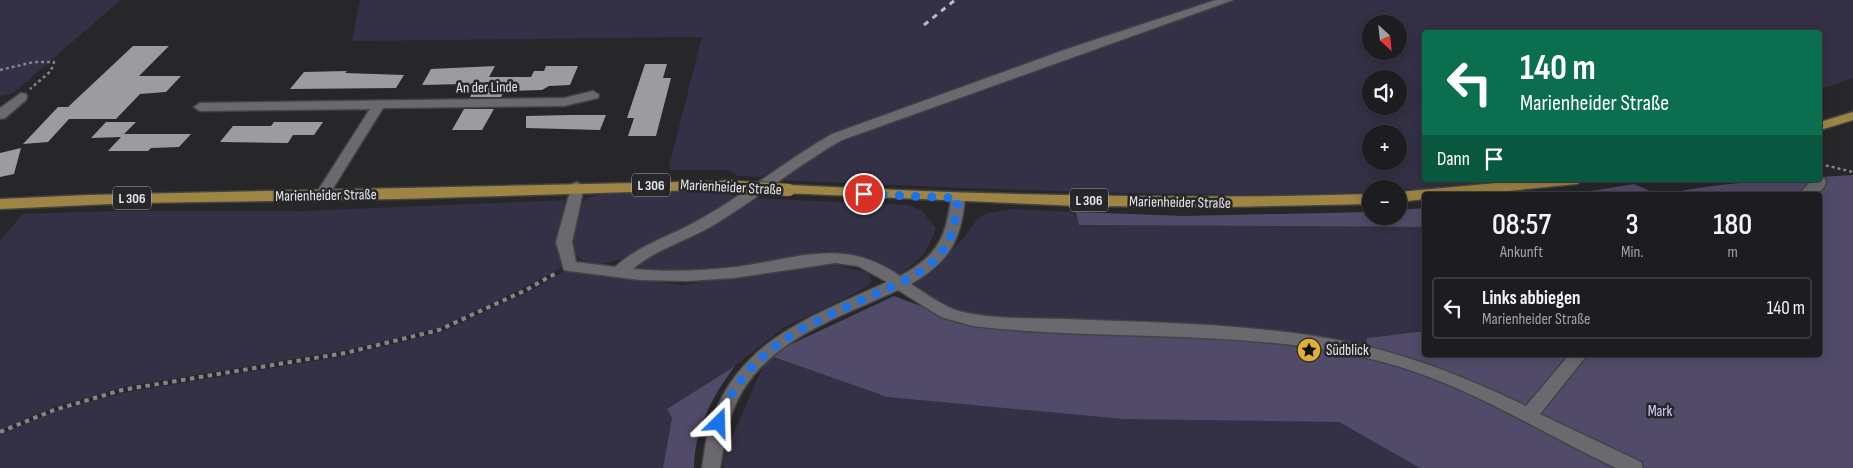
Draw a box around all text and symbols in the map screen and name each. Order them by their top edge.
north arrow [1362,15,1408,60]
map controls [1362,15,1407,225]
text: 140 m [1520,47,1596,90]
icon: left [1437,50,1502,115]
button: sound [1362,70,1407,115]
street label: An der Linde [455,77,518,98]
text: Marienheider Straße [1520,90,1669,117]
button: + [1362,125,1407,170]
icon: arrive [1480,145,1508,173]
text: Dann [1437,148,1470,171]
pin [843,173,885,215]
road number: L 306 [632,174,670,196]
street label: Marienheider Straße [680,175,782,200]
icon: arrive [850,180,878,208]
button: − [1362,180,1407,225]
street label: Marienheider Straße [275,185,377,206]
road number: L 306 [113,187,151,210]
road number: L 306 [1070,188,1108,212]
street label: Marienheider Straße [1129,192,1231,213]
text: 08:57 [1492,207,1551,243]
text: 3 [1626,207,1639,243]
text: 180 [1713,207,1752,243]
text: Ankunft [1500,243,1543,262]
text: Min. [1621,243,1643,262]
text: m [1728,243,1738,262]
text: Links abbiegen [1482,287,1580,310]
icon: left [1439,294,1467,322]
text: 140 m [1767,297,1805,320]
text: Marienheider Straße [1482,310,1590,329]
place icon: Südblick [1296,337,1322,363]
place label: Südblick [1326,341,1369,360]
position arrow [692,396,744,448]
park label: Mark [1648,402,1673,421]

